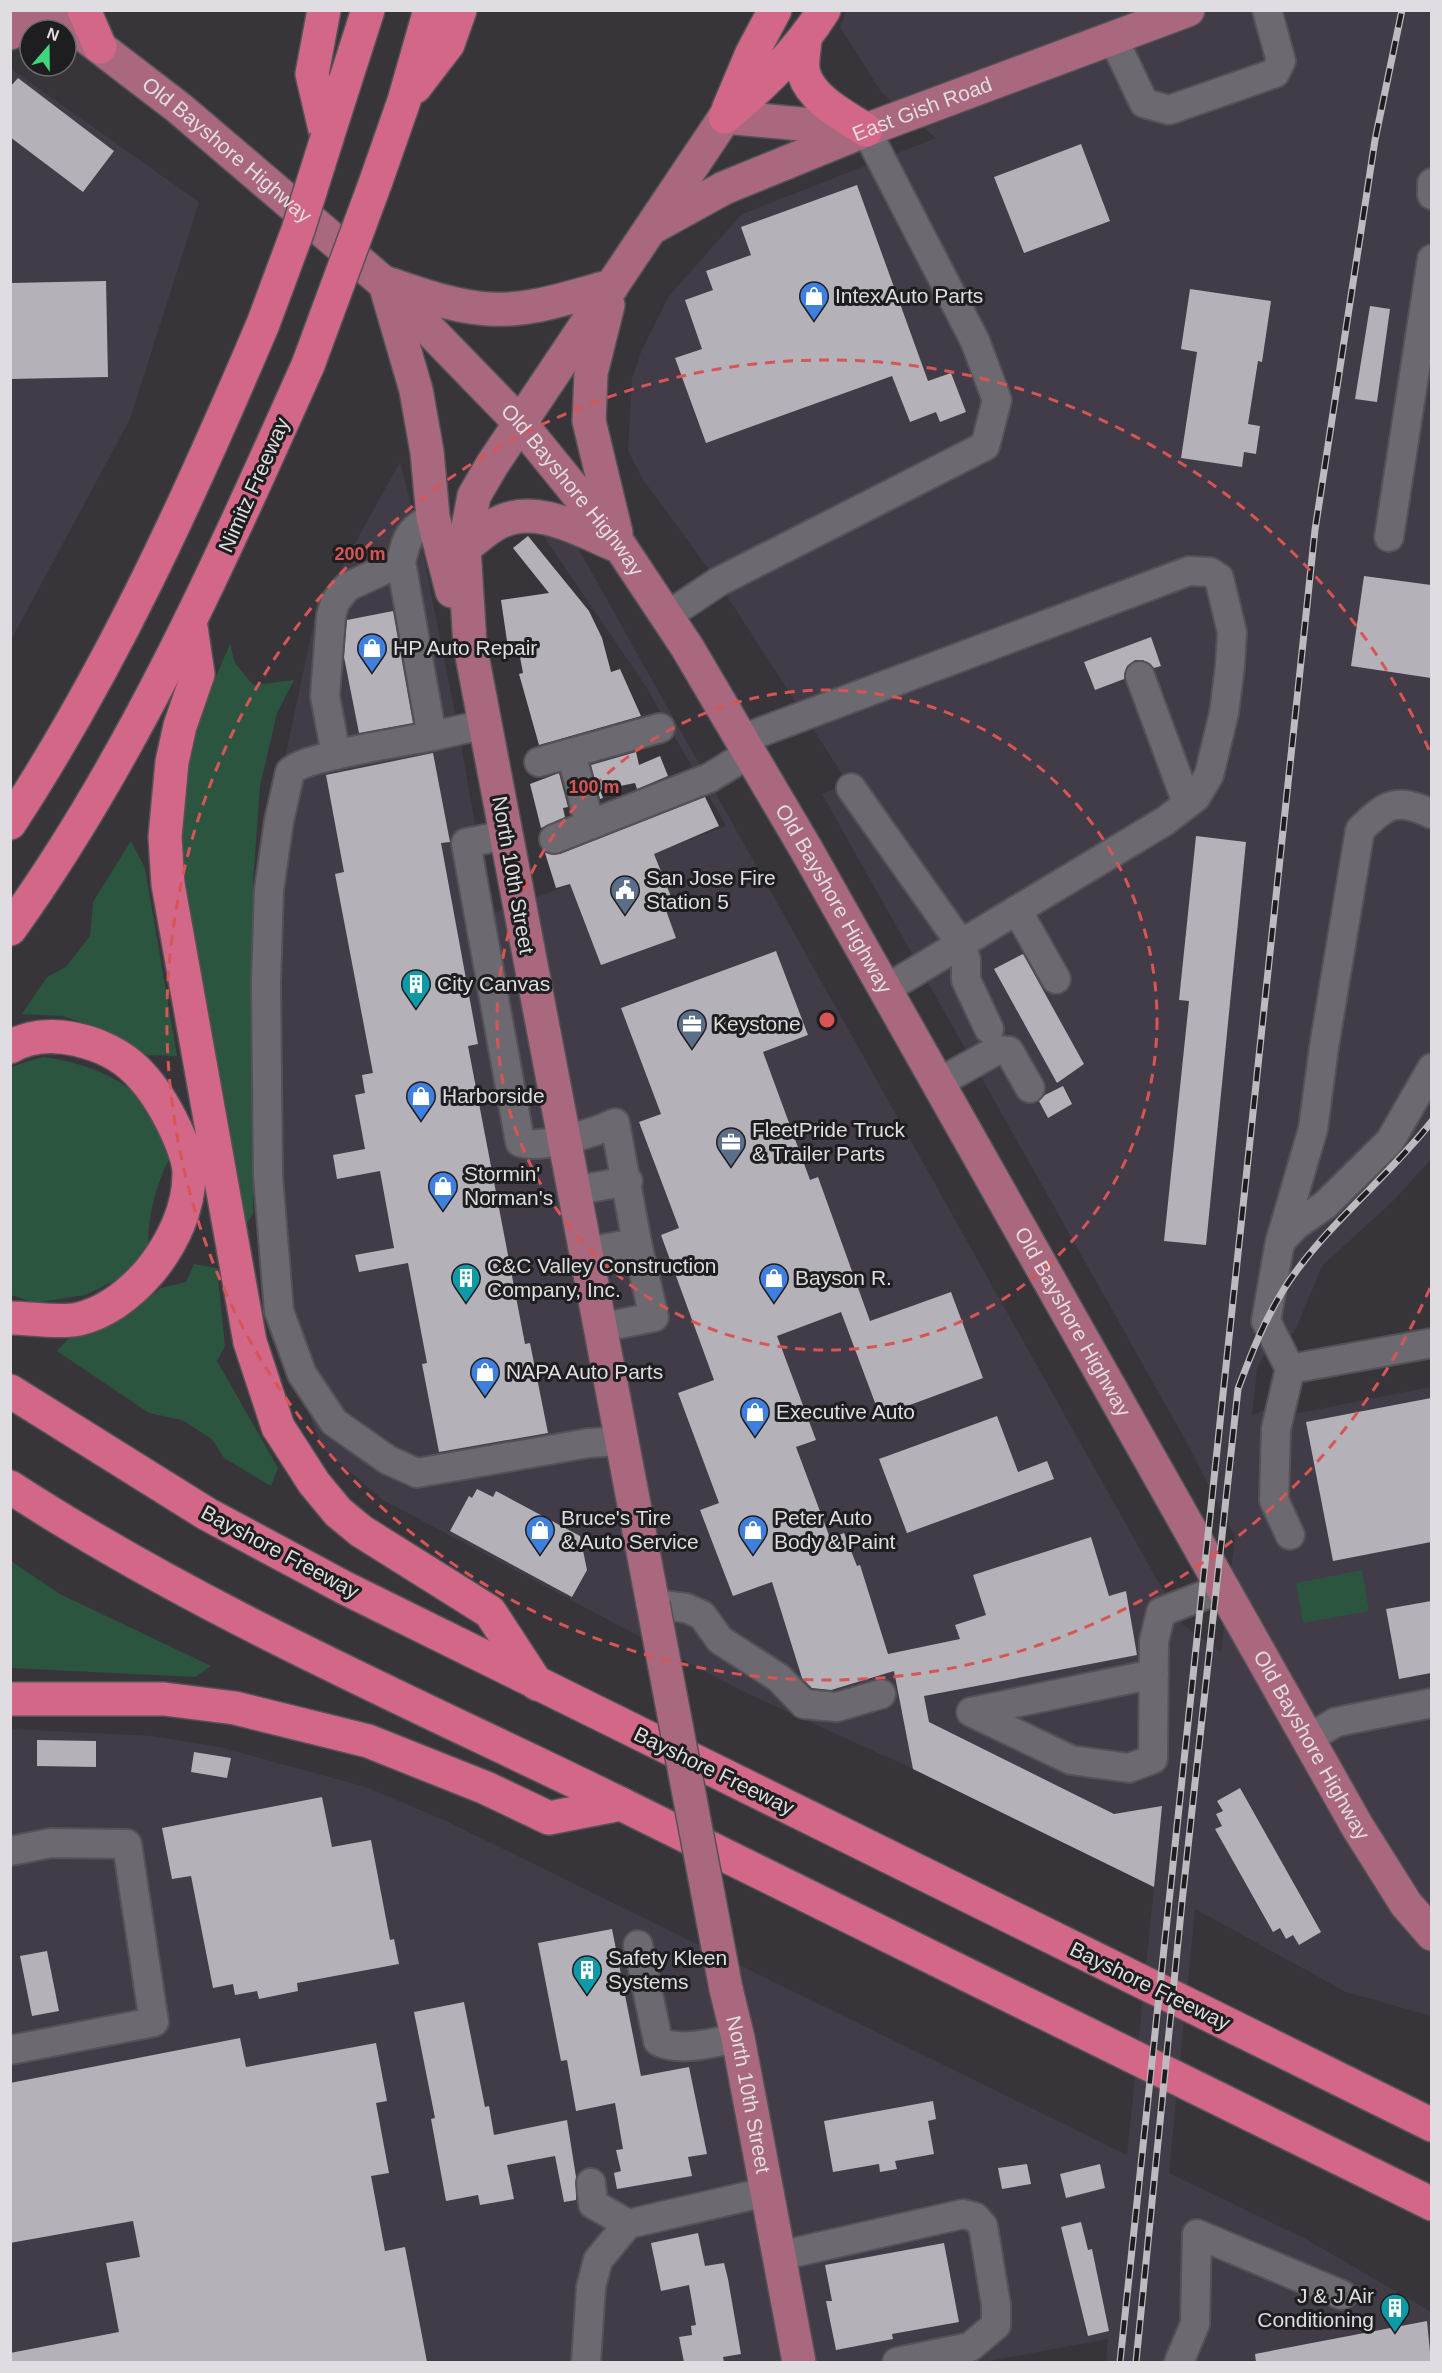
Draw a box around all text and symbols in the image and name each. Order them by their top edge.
north arrow [18,18,78,78]
text: N [45,24,61,44]
street label: Old Bayshore Highway [138,72,317,227]
street label: East Gish Road [849,72,995,145]
shop icon: Intex Auto Parts [798,280,830,322]
place label: Intex Auto Parts [835,284,983,307]
street label: Old Bayshore Highway [497,399,649,580]
street label: Nimitz Freeway [214,414,294,556]
text: 200 m [334,544,386,564]
shop icon: HP Auto Repair [356,632,388,674]
place label: HP Auto Repair [393,636,537,659]
text: 100 m [568,777,620,797]
street label: North 10th Street [488,794,539,956]
street label: Old Bayshore Highway [771,800,897,997]
place label: San Jose Fire Station 5 [646,866,776,913]
public building icon: San Jose Fire Station 5 [609,874,641,916]
building icon: City Canvas [400,968,432,1010]
place label: City Canvas [437,972,550,995]
office icon: Keystone [676,1008,708,1050]
centre of rings [817,1010,837,1030]
place label: Keystone [713,1012,801,1035]
shop icon: Harborside [405,1080,437,1122]
place label: Harborside [442,1084,545,1107]
place label: FleetPride Truck & Trailer Parts [752,1118,905,1165]
office icon: FleetPride Truck & Trailer Parts [715,1126,747,1168]
place label: Stormin' Norman's [464,1162,553,1209]
shop icon: Stormin' Norman's [427,1170,459,1212]
street label: Old Bayshore Highway [1011,1223,1136,1421]
place label: C&C Valley Construction Company, Inc. [487,1254,717,1301]
building icon: C&C Valley Construction Company, Inc. [450,1262,482,1304]
shop icon: Bayson R. [758,1262,790,1304]
place label: Bayson R. [795,1266,892,1289]
shop icon: NAPA Auto Parts [469,1356,501,1398]
place label: NAPA Auto Parts [506,1360,663,1383]
shop icon: Executive Auto [739,1396,771,1438]
place label: Executive Auto [776,1400,915,1423]
street label: Bayshore Freeway [198,1500,363,1603]
place label: Bruce's Tire & Auto Service [561,1506,699,1553]
place label: Peter Auto Body & Paint [774,1506,896,1553]
shop icon: Bruce's Tire & Auto Service [524,1514,556,1556]
shop icon: Peter Auto Body & Paint [737,1514,769,1556]
street label: Old Bayshore Highway [1249,1646,1375,1844]
street label: Bayshore Freeway [630,1722,798,1819]
street label: Bayshore Freeway [1066,1937,1234,2034]
place label: Safety Kleen Systems [608,1946,727,1993]
building icon: Safety Kleen Systems [571,1954,603,1996]
street label: North 10th Street [722,2013,775,2175]
place label: J & J Air Conditioning [1257,2284,1374,2331]
building icon: J & J Air Conditioning [1379,2292,1411,2334]

